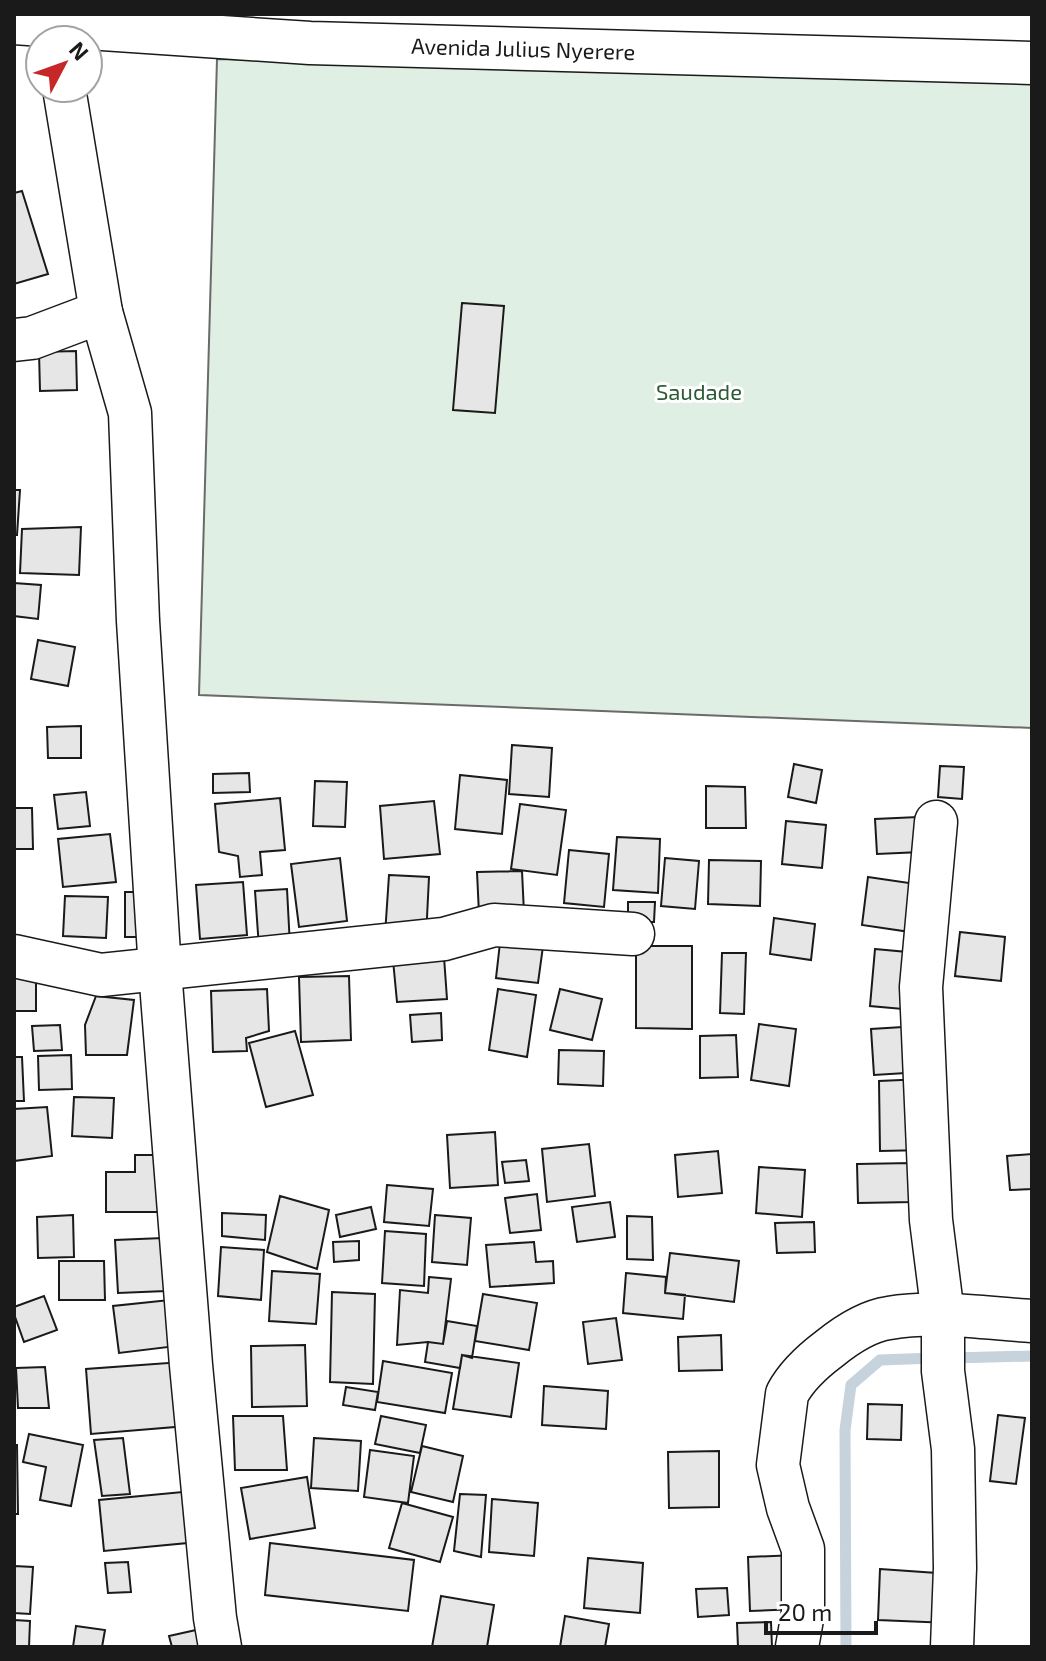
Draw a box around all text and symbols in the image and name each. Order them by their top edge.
north arrow [24,24,104,104]
street label: Avenida Julius Nyerere [411,32,636,64]
text: N [65,36,95,65]
park label: Saudade [656,378,742,404]
scale bar [766,1585,876,1635]
text: 20 m [778,1597,832,1626]

